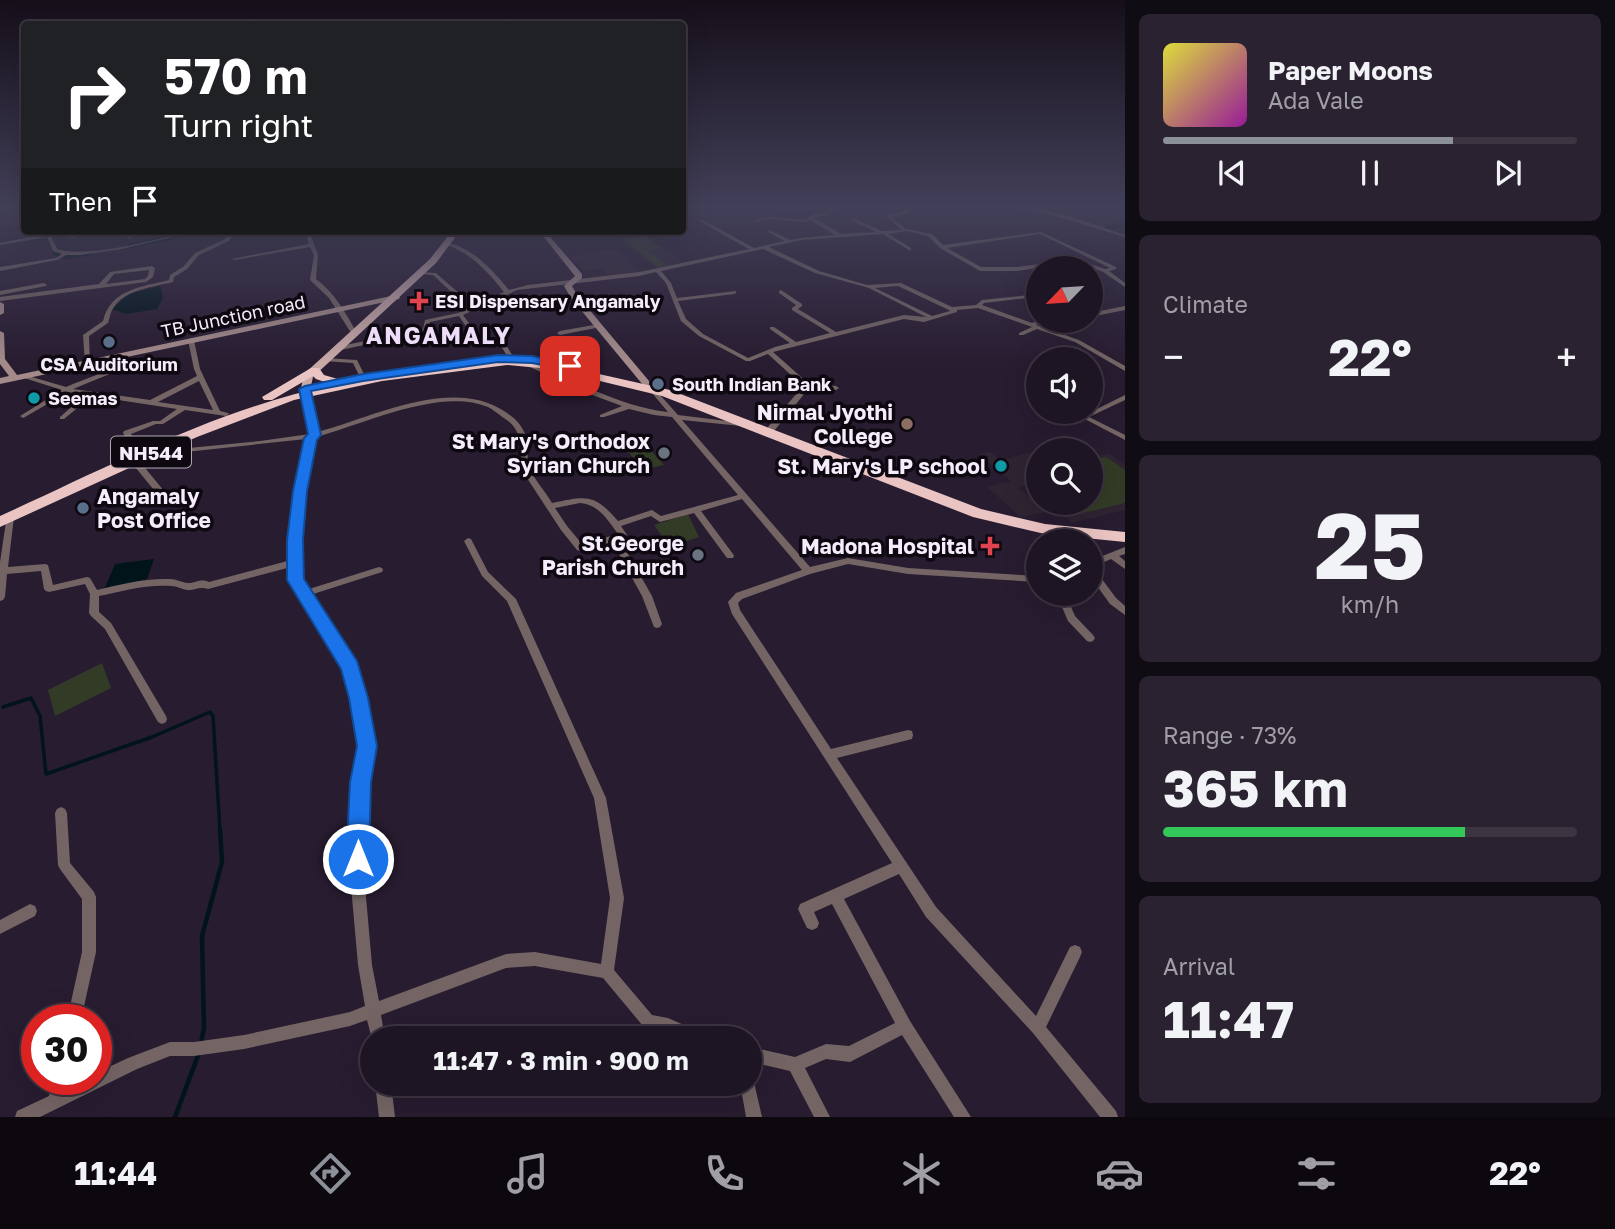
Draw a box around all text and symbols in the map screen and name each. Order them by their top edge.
text: 570 m [164,46,308,105]
icon: right [49,49,140,140]
text: Paper Moons [1268,55,1433,86]
text: Ada Vale [1268,86,1364,114]
text: Turn right [164,106,313,144]
icon: previous [1213,154,1251,192]
icon: pause [1351,154,1389,192]
icon: next [1489,154,1527,192]
icon: arrive [126,182,164,220]
text: Then [49,186,112,217]
north arrow [1026,256,1102,332]
map controls [1026,256,1103,606]
street label: TB Junction road [159,290,307,342]
place label: ESI Dispensary Angamaly [435,290,661,312]
text: Climate [1163,290,1248,318]
marker: ESI Dispensary Angamaly [409,291,429,311]
district label: ANGAMALY [366,321,512,349]
text: 22° [1328,325,1412,387]
marker: CSA Auditorium [101,334,117,350]
text: − [1163,334,1184,379]
text: + [1556,334,1577,379]
pin [540,336,600,396]
icon: arrive [551,347,589,385]
button: sound [1026,347,1103,424]
place label: CSA Auditorium [40,353,178,375]
place label: South Indian Bank [672,373,832,395]
marker: South Indian Bank [650,376,666,392]
place label: Seemas [48,387,118,409]
marker: Seemas [26,390,42,406]
place label: Nirmal Jyothi College [757,399,893,449]
marker: Nirmal Jyothi College [899,416,915,432]
place label: St Mary's Orthodox Syrian Church [452,428,650,478]
road number: NH544 [111,436,191,467]
button: search [1026,438,1103,515]
marker: St Mary's Orthodox Syrian Church [656,445,672,461]
place label: St. Mary's LP school [777,453,987,479]
marker: St. Mary's LP school [993,458,1009,474]
place label: Angamaly Post Office [97,483,211,533]
text: 25 [1314,490,1426,599]
marker: Angamaly Post Office [75,500,91,516]
button: layers [1026,529,1103,606]
place label: St.George Parish Church [542,530,684,580]
place label: Madona Hospital [801,533,974,559]
marker: Madona Hospital [980,536,1000,556]
marker: St.George Parish Church [690,547,706,563]
text: km/h [1341,590,1399,618]
text: Range · 73% [1163,721,1296,749]
text: 365 km [1163,756,1348,818]
position arrow [321,822,395,896]
text: Arrival [1163,952,1235,980]
text: 11:47 [1163,987,1294,1049]
speed limit sign: 30 [21,1004,112,1095]
text: 11:47 · 3 min · 900 m [433,1045,689,1076]
icon: directions [306,1149,355,1198]
icon: music [503,1149,552,1198]
icon: phone [700,1149,749,1198]
icon: climate [897,1149,946,1198]
icon: car [1095,1149,1144,1198]
icon: filters [1292,1149,1341,1198]
text: 11:44 [74,1154,157,1192]
text: 22° [1489,1154,1541,1192]

